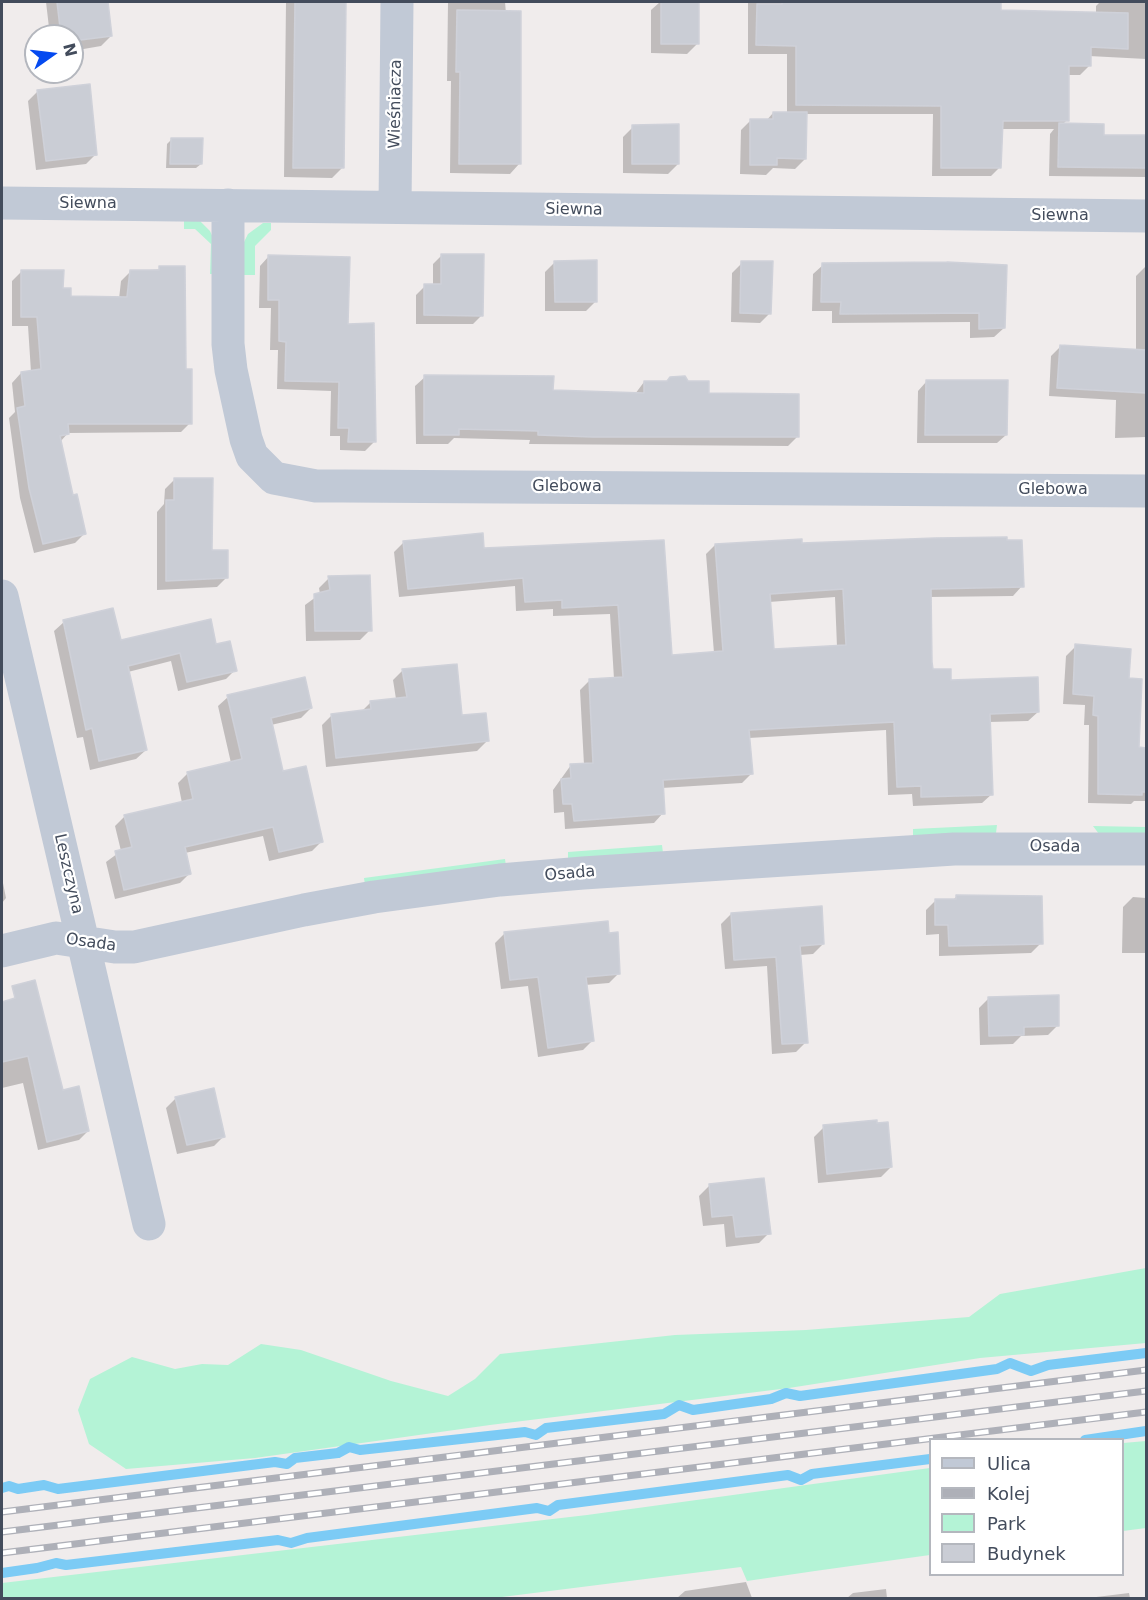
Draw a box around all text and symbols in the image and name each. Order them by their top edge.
north arrow [24,24,84,84]
text: N [59,41,81,59]
street label: Wieśniacza [386,59,406,149]
street label: Siewna [59,194,117,214]
street label: Siewna [545,200,603,220]
street label: Siewna [1031,206,1089,226]
street label: Glebowa [532,477,602,497]
street label: Glebowa [1018,480,1088,500]
street label: Leszczyna [49,832,87,916]
street label: Osada [1029,837,1081,857]
street label: Osada [544,862,596,886]
street label: Osada [65,930,117,956]
legend [929,1438,1124,1576]
text: Ulica [987,1453,1031,1474]
text: Kolej [987,1483,1030,1504]
text: Park [987,1513,1026,1534]
text: Budynek [987,1543,1066,1564]

